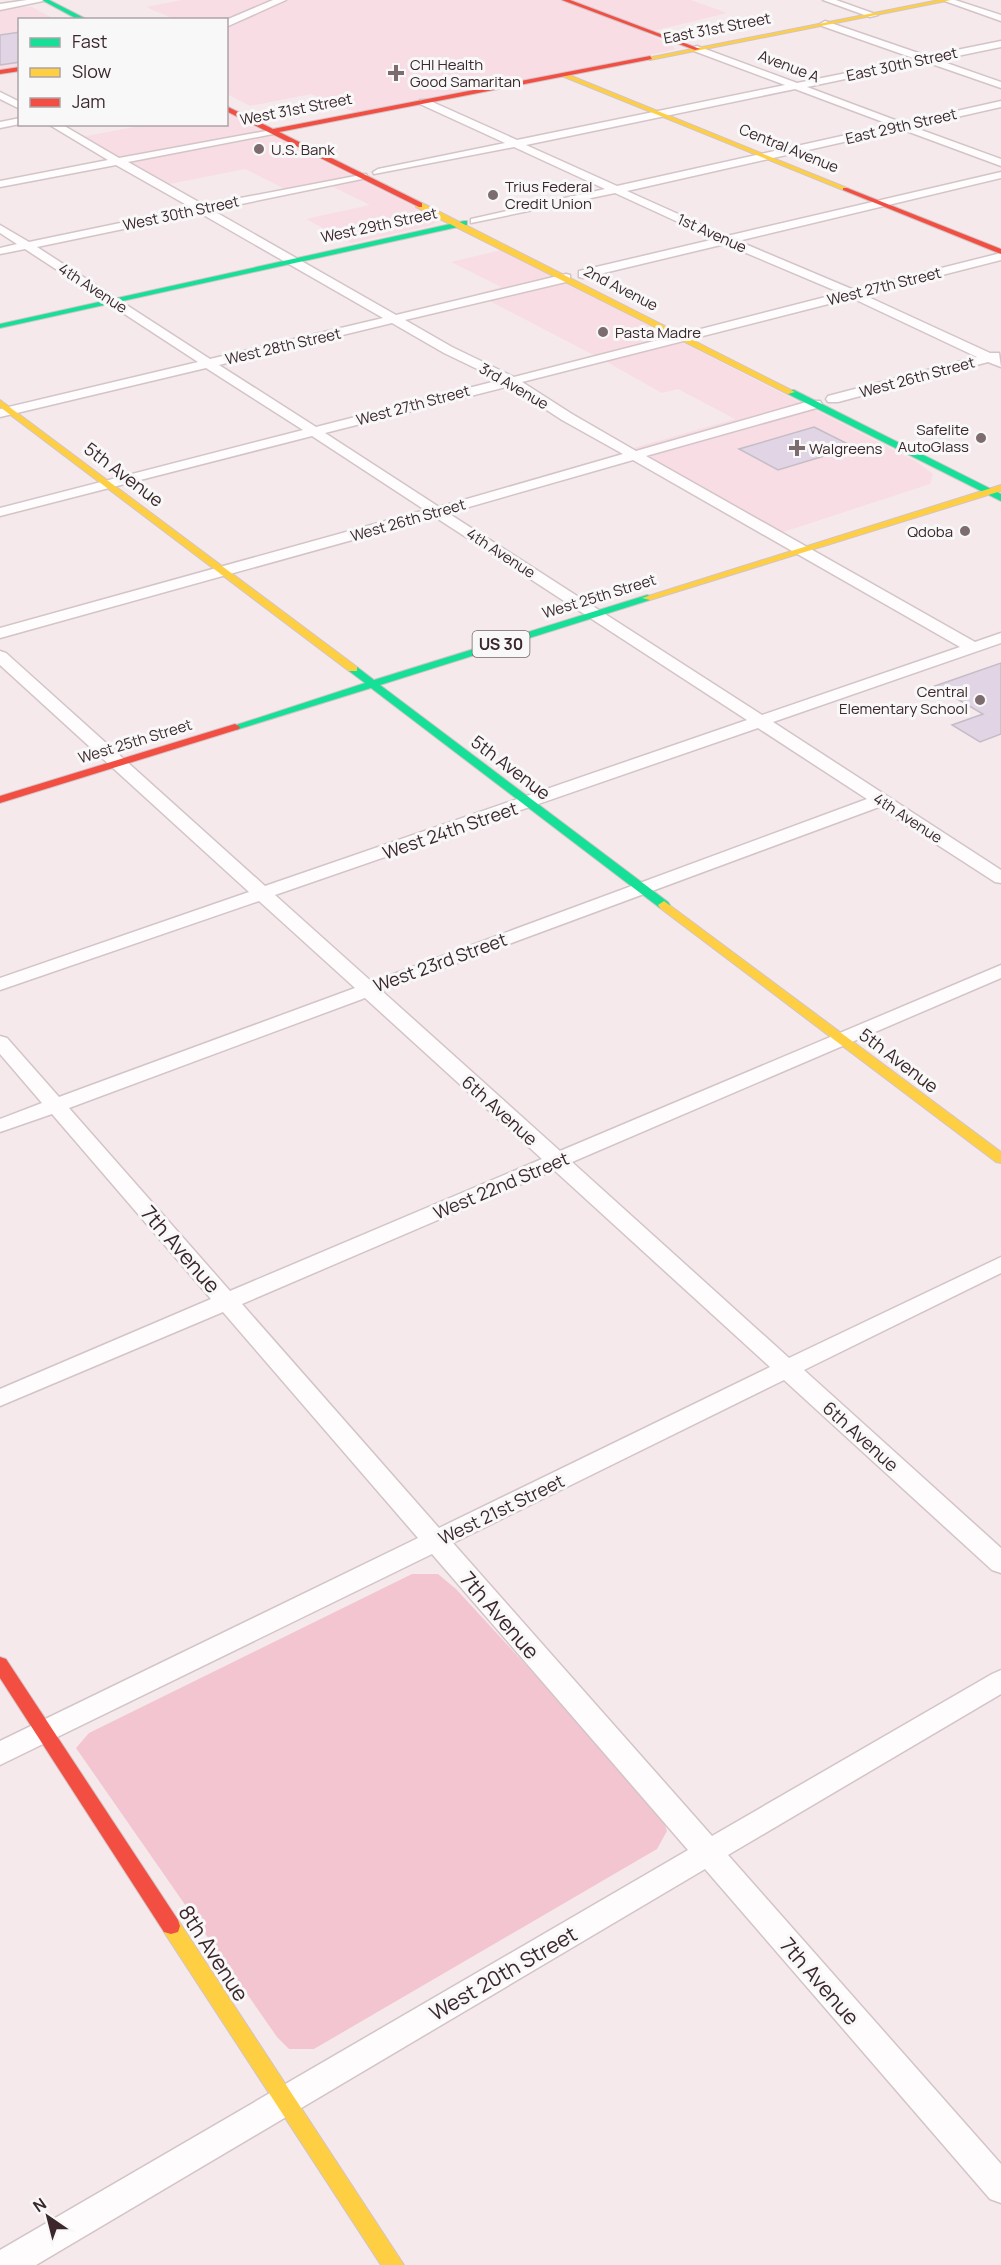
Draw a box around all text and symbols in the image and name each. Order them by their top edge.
street label: East 31st Street [662,7,772,49]
legend [18,18,228,126]
text: Fast [72,29,107,53]
street label: East 30th Street [844,42,960,86]
street label: Avenue A [755,45,823,87]
place label: CHI Health Good Samaritan [410,54,521,92]
text: Slow [72,59,112,83]
marker: CHI Health Good Samaritan [387,64,405,82]
street label: West 31st Street [238,88,354,130]
text: Jam [72,89,106,113]
street label: East 29th Street [843,103,959,149]
street label: Central Avenue [736,119,842,178]
place label: U.S. Bank [271,139,335,160]
marker: U.S. Bank [252,142,266,156]
place label: Trius Federal Credit Union [505,176,593,214]
marker: Trius Federal Credit Union [486,188,500,202]
street label: West 30th Street [121,190,241,236]
street label: West 29th Street [319,202,439,248]
street label: 1st Avenue [674,208,750,258]
street label: 4th Avenue [55,258,132,318]
street label: 2nd Avenue [580,260,662,316]
street label: West 27th Street [825,262,943,310]
street label: West 28th Street [223,322,343,370]
place label: Pasta Madre [615,322,701,343]
marker: Pasta Madre [596,325,610,339]
street label: West 26th Street [857,352,977,402]
street label: 3rd Avenue [475,358,553,414]
street label: West 27th Street [354,380,472,430]
place label: Safelite AutoGlass [898,419,969,457]
marker: Safelite AutoGlass [974,431,988,445]
street label: 5th Avenue [79,436,169,512]
place label: Walgreens [809,438,883,459]
marker: Walgreens [790,441,804,455]
street label: West 26th Street [348,494,468,546]
place label: Qdoba [907,521,953,542]
street label: 4th Avenue [463,523,540,583]
marker: Qdoba [958,524,972,538]
street label: West 25th Street [540,569,658,623]
road number: US 30 [472,631,530,657]
place label: Central Elementary School [839,681,968,719]
marker: Central Elementary School [973,693,987,707]
street label: West 25th Street [76,714,194,768]
street label: 5th Avenue [466,729,556,805]
street label: 4th Avenue [870,788,947,848]
street label: West 24th Street [379,796,521,864]
street label: West 23rd Street [370,927,510,997]
street label: 5th Avenue [854,1022,944,1098]
street label: 6th Avenue [457,1070,543,1150]
street label: West 22nd Street [430,1146,572,1224]
street label: 7th Avenue [135,1199,227,1299]
street label: 6th Avenue [818,1396,904,1476]
street label: West 21st Street [434,1468,568,1550]
street label: 7th Avenue [454,1565,546,1665]
street label: 8th Avenue [173,1900,255,2006]
street label: West 20th Street [424,1919,582,2027]
street label: 7th Avenue [774,1931,866,2031]
north arrow [18,2187,78,2247]
text: N [28,2192,50,2217]

